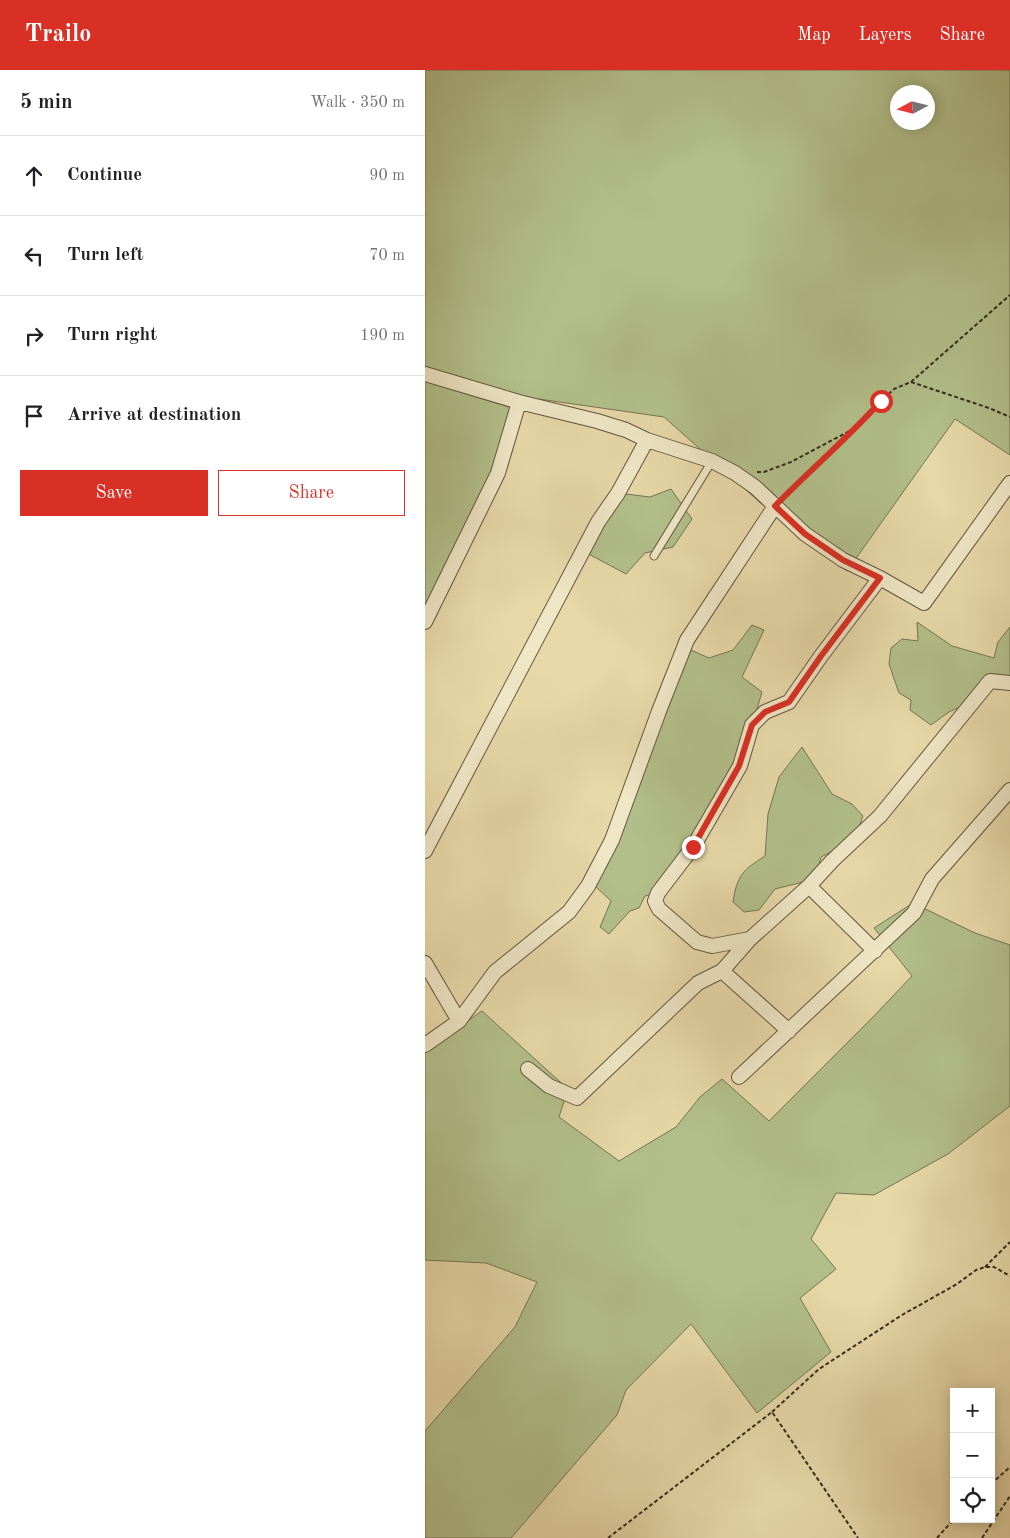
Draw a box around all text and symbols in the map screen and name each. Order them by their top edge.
text: Trailo [25,23,91,47]
text: Map [797,26,831,44]
text: Layers [859,26,911,44]
text: Share [939,26,985,44]
north arrow [890,85,935,130]
text: 5 min [20,92,73,113]
text: Walk · 350 m [310,95,405,111]
icon: ahead [20,162,48,190]
text: Continue [67,166,142,185]
text: 90 m [369,168,405,184]
icon: left [20,242,48,270]
text: Turn left [67,246,144,265]
text: 70 m [369,248,405,264]
icon: right [20,322,48,350]
text: Turn right [67,326,157,345]
text: 190 m [360,328,405,344]
route start [870,390,893,413]
icon: arrive [20,402,48,430]
text: Arrive at destination [67,406,241,425]
button: Save [20,470,208,516]
button: Share [218,470,405,516]
route end [682,836,705,859]
map controls [950,1388,995,1523]
button: + [950,1388,995,1433]
button: − [950,1433,995,1478]
button: locate [950,1478,995,1523]

